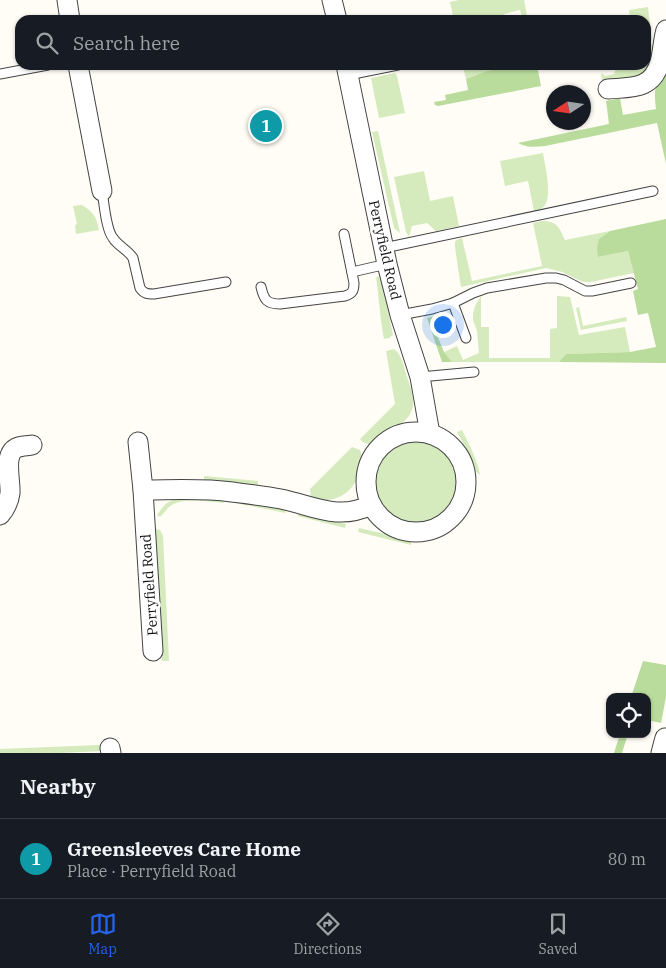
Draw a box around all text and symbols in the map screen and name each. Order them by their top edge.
search box [15,15,651,70]
icon: search [33,29,61,57]
text: Search here [73,31,180,55]
north arrow [546,85,591,130]
pin: 1 [250,107,282,145]
street label: Perryfield Road [365,198,405,302]
your location [430,312,456,338]
street label: Perryfield Road [136,533,162,637]
map controls [606,693,651,738]
button: locate [606,693,651,738]
text: Nearby [20,772,96,800]
text: Greensleeves Care Home [67,837,301,861]
text: 1 [31,849,41,869]
text: 80 m [608,849,646,869]
text: Place · Perryfield Road [67,861,236,881]
tab: Map [88,910,117,958]
tab: Directions [293,910,362,958]
tab: Saved [538,910,578,958]

